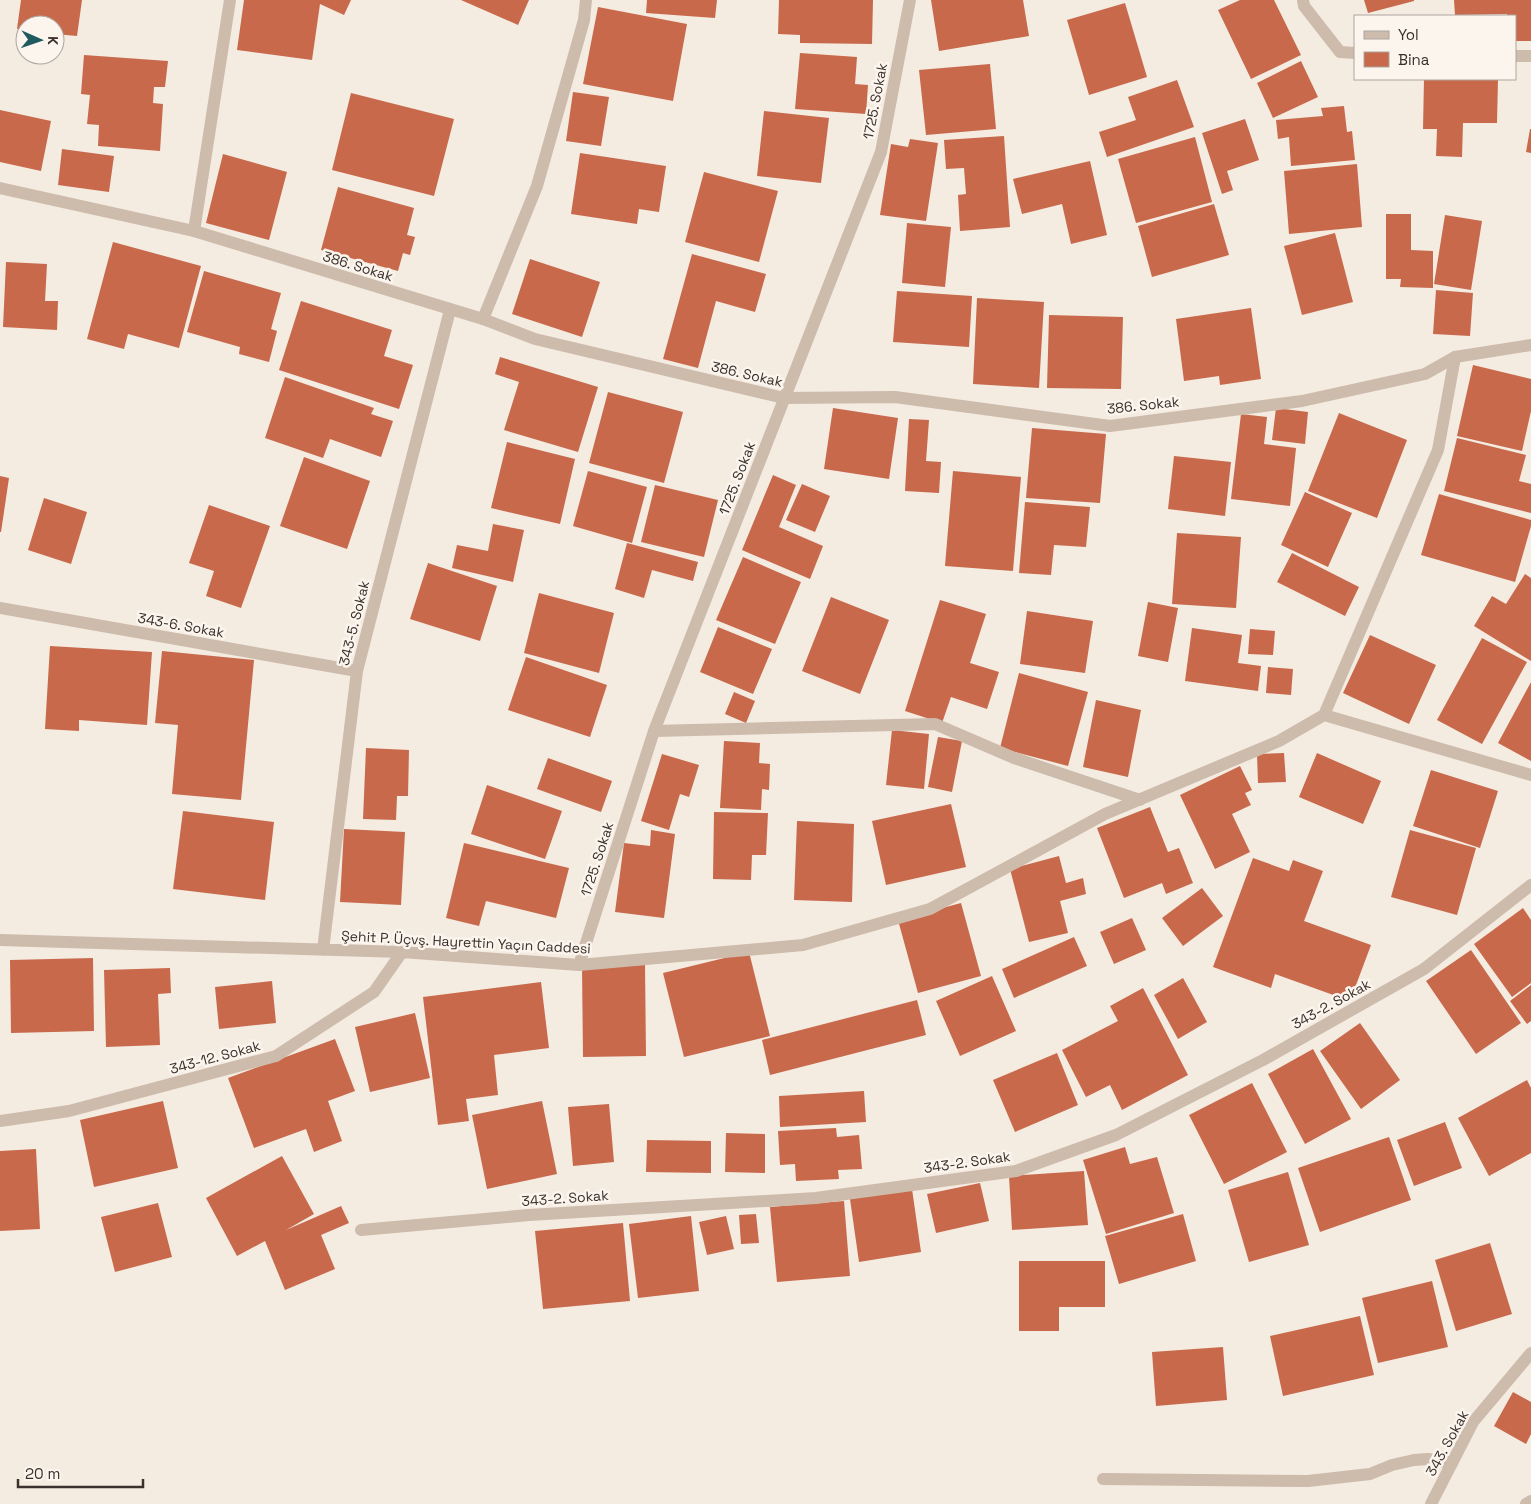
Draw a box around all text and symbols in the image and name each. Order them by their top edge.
north arrow [15,15,65,65]
legend [1354,15,1516,80]
text: Yol [1398,25,1419,44]
text: K [44,36,62,45]
text: Bina [1398,50,1430,69]
street label: 1725. Sokak [859,61,891,141]
street label: 386. Sokak [321,247,396,285]
street label: 386. Sokak [710,357,785,391]
street label: 386. Sokak [1106,392,1180,418]
street label: 1725. Sokak [715,438,759,517]
street label: 343-5. Sokak [335,578,373,668]
street label: 343-6. Sokak [136,609,226,642]
street label: 1725. Sokak [576,819,618,899]
street label: Şehit P. Üçvş. Hayrettin Yaçın Caddesi [341,926,591,958]
street label: 343-2. Sokak [1288,975,1374,1033]
street label: 343-12. Sokak [168,1036,263,1078]
street label: 343-2. Sokak [923,1147,1012,1177]
street label: 343-2. Sokak [521,1186,610,1210]
street label: 343. Sokak [1422,1407,1473,1479]
scale bar [18,1456,142,1488]
text: 20 m [25,1464,60,1483]

